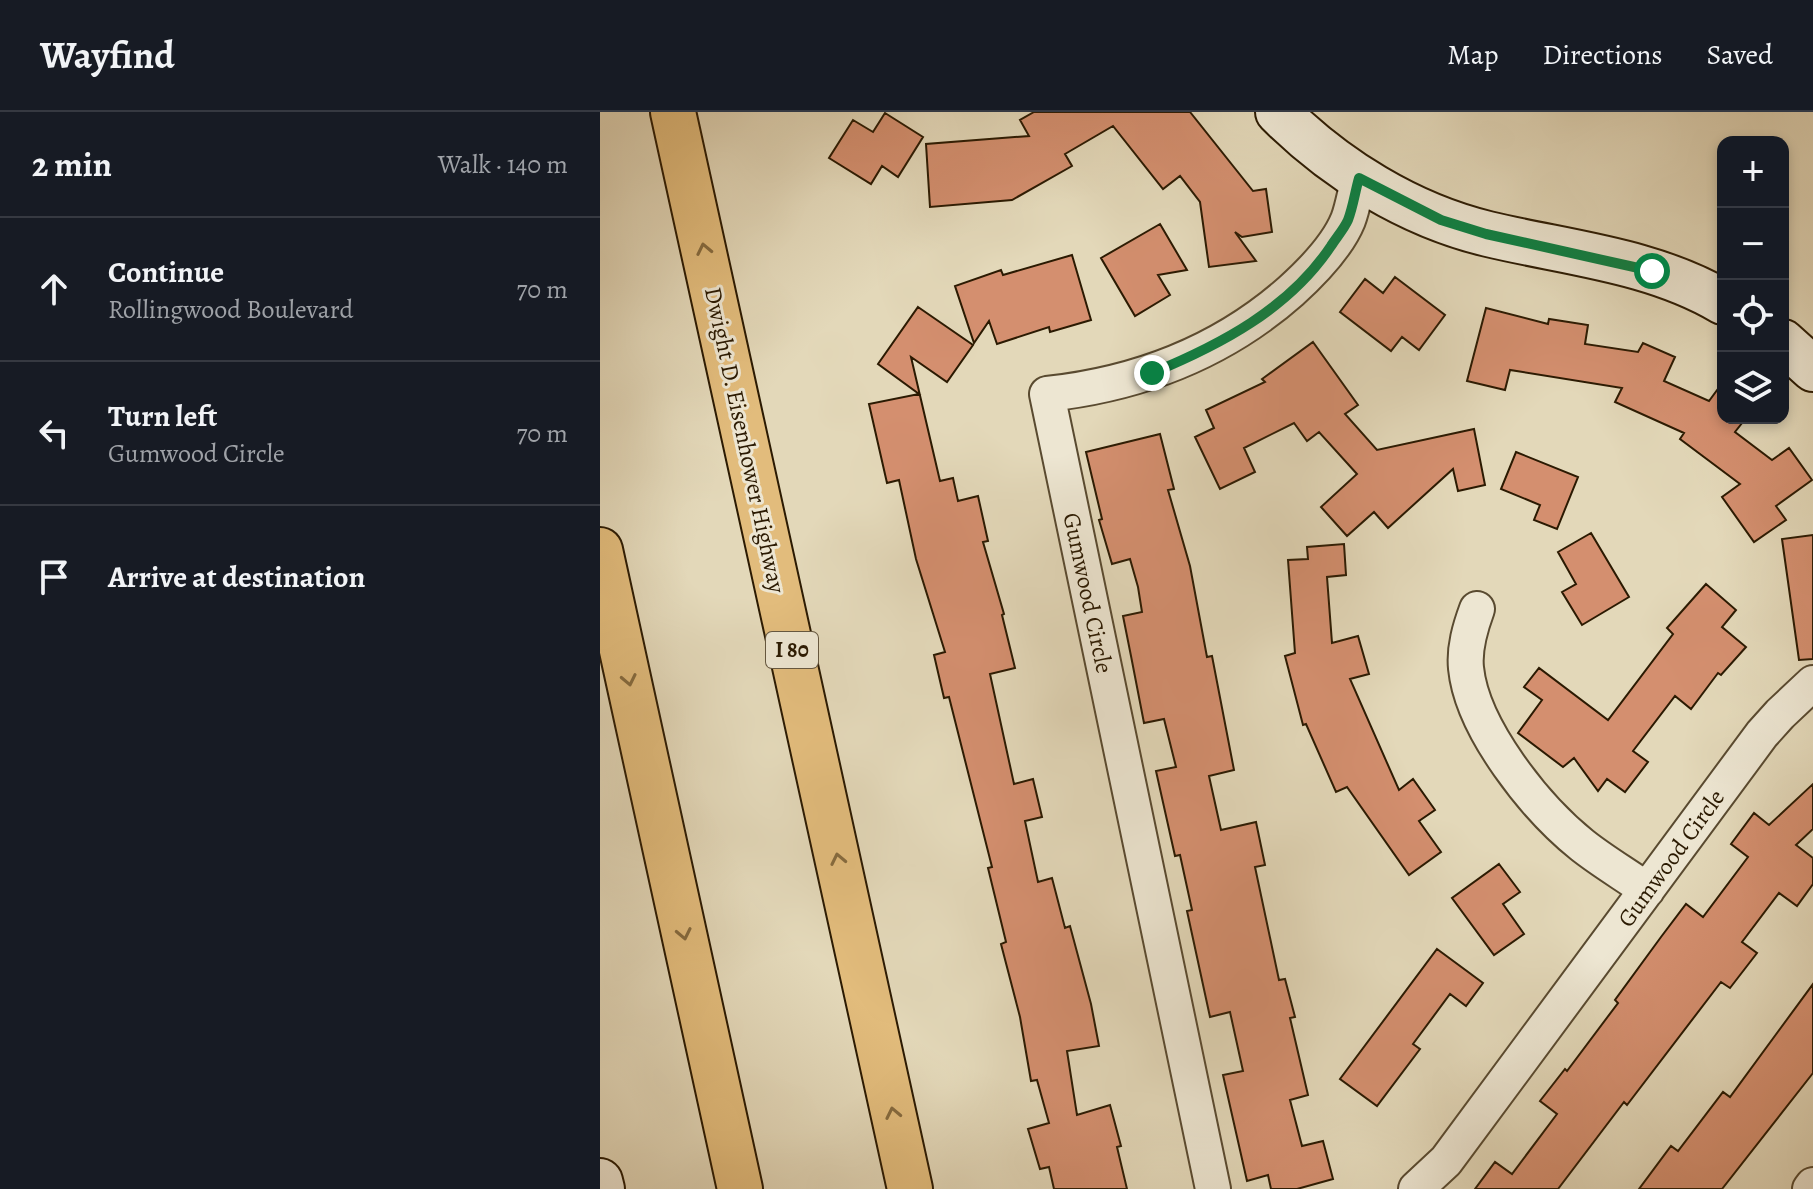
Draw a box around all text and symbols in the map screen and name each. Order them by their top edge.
text: Wayfind [40,29,175,81]
text: Map [1447,36,1498,74]
text: Directions [1542,36,1663,74]
text: Saved [1707,36,1773,74]
map controls [1717,136,1789,424]
button: + [1717,136,1789,208]
text: 2 min [32,141,112,188]
text: Walk · 140 m [438,147,568,182]
button: − [1717,208,1789,280]
one-way arrow [696,243,713,257]
text: Continue [108,252,224,292]
route start [1634,253,1670,289]
icon: ahead [32,267,76,311]
text: 70 m [516,272,568,307]
button: locate [1717,280,1789,352]
street label: Dwight D. Eisenhower Highway [697,284,793,596]
text: Rollingwood Boulevard [108,292,353,327]
button: layers [1717,352,1789,424]
route end [1134,355,1170,391]
text: Turn left [108,396,217,436]
icon: left [32,411,76,455]
text: 70 m [516,416,568,451]
text: Gumwood Circle [108,436,285,471]
street label: Gumwood Circle [1055,510,1121,676]
icon: arrive [32,555,76,599]
text: Arrive at destination [108,557,365,597]
road number: I 80 [766,632,818,668]
one-way arrow [620,673,637,687]
street label: Gumwood Circle [1610,783,1732,933]
one-way arrow [830,853,847,866]
one-way arrow [675,927,692,941]
one-way arrow [885,1106,902,1120]

